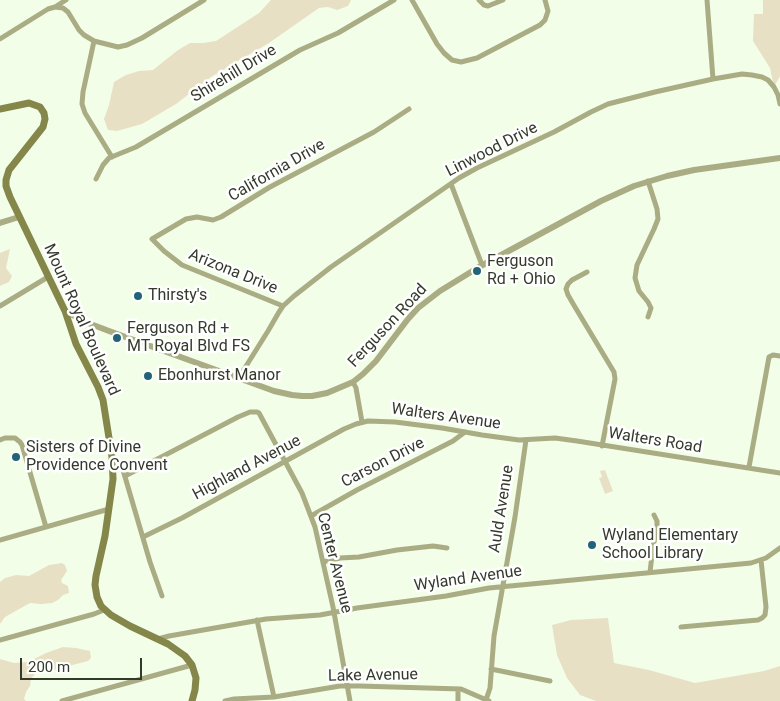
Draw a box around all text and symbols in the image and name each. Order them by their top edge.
street label: Shirehill Drive [188,41,280,107]
street label: Linwood Drive [443,119,541,181]
street label: California Drive [225,136,329,206]
street label: Mount Royal Boulevard [39,241,123,399]
street label: Arizona Drive [186,245,280,299]
place label: Ferguson Rd + Ohio [487,252,556,290]
marker: Ferguson Rd + Ohio [471,265,483,277]
street label: Ferguson Road [344,280,432,372]
place label: Thirsty's [148,286,207,306]
marker: Thirsty's [132,290,144,302]
place label: Ferguson Rd + MT Royal Blvd FS [127,319,250,357]
marker: Ferguson Rd + MT Royal Blvd FS [111,332,123,344]
place label: Ebonhurst Manor [158,366,281,386]
marker: Ebonhurst Manor [142,370,154,382]
street label: Walters Avenue [390,400,502,434]
street label: Walters Road [607,424,703,458]
street label: Highland Avenue [190,431,304,505]
street label: Carson Drive [338,434,428,492]
place label: Sisters of Divine Providence Convent [26,438,168,476]
marker: Sisters of Divine Providence Convent [10,451,22,463]
street label: Auld Avenue [486,464,518,554]
street label: Center Avenue [312,511,356,615]
place label: Wyland Elementary School Library [602,526,738,564]
marker: Wyland Elementary School Library [586,539,598,551]
street label: Wyland Avenue [413,562,523,596]
scale bar [22,648,145,680]
text: 200 m [28,658,70,676]
street label: Lake Avenue [328,666,418,686]

